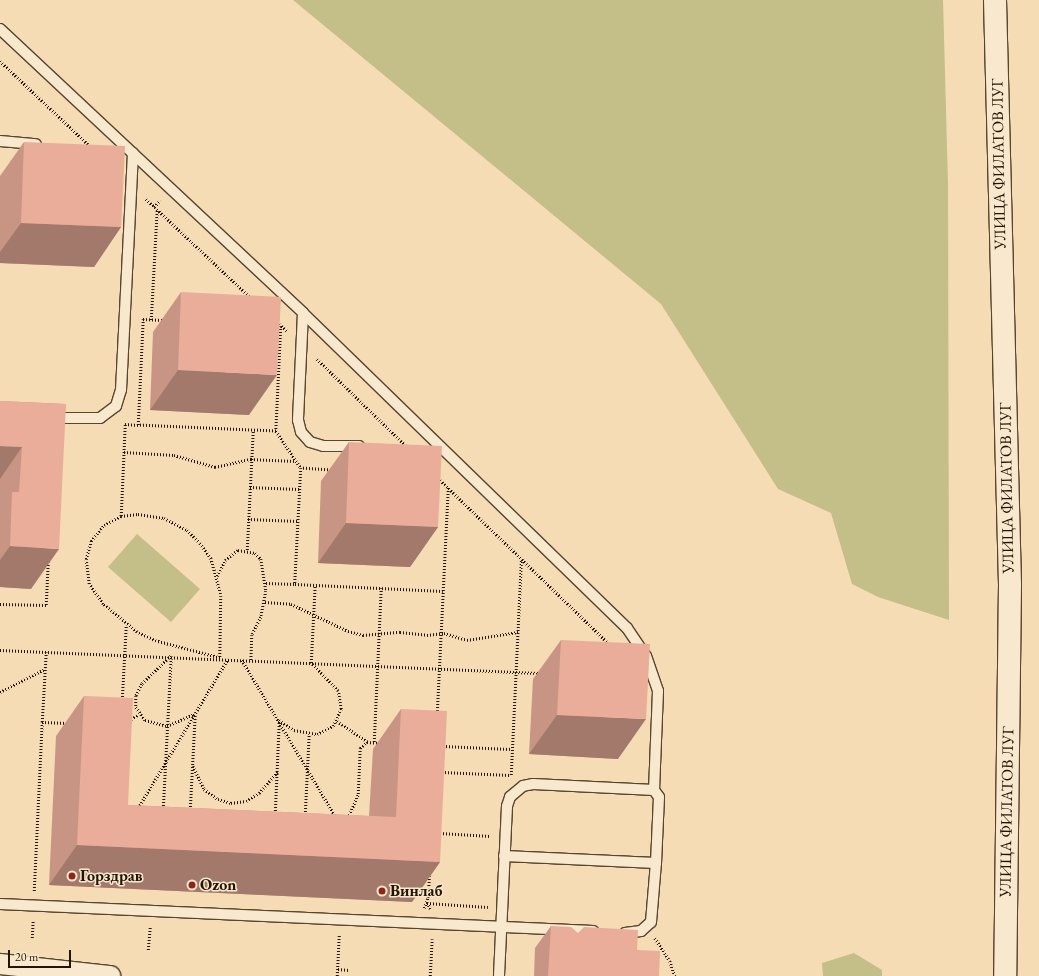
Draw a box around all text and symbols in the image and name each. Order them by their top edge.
street label: УЛИЦА ФИЛАТОВ ЛУГ [988,78,1010,250]
street label: УЛИЦА ФИЛАТОВ ЛУГ [996,402,1018,574]
street label: УЛИЦА ФИЛАТОВ ЛУГ [996,726,1018,898]
place label: Горздрав [80,866,142,886]
marker: Горздрав [67,871,77,881]
place label: Ozon [200,875,236,895]
marker: Ozon [187,880,197,890]
place label: Винлаб [390,881,442,901]
marker: Винлаб [377,886,387,896]
scale bar [10,942,73,968]
text: 20 m [15,949,38,965]

